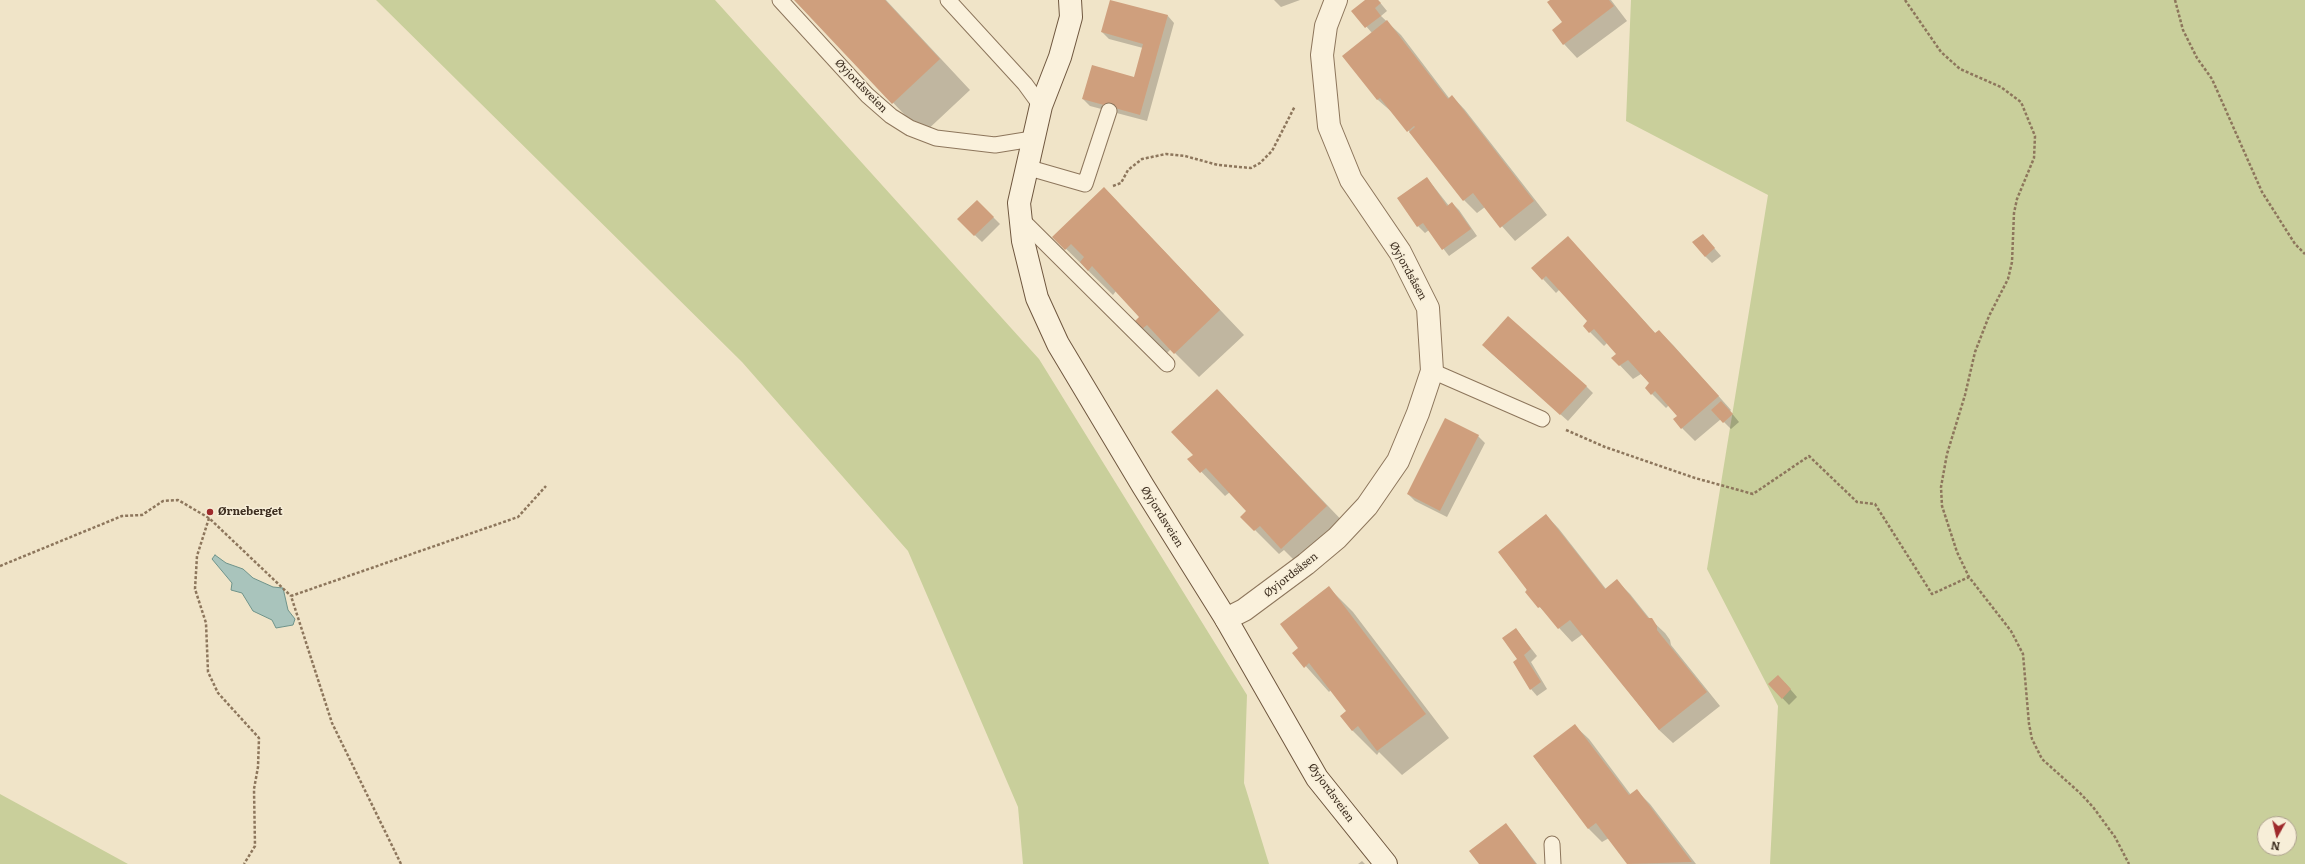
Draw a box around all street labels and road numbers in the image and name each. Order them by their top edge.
street label: Øyjordsveien [832,56,890,116]
street label: Øyjordsåsen [1387,239,1429,303]
street label: Øyjordsveien [1138,484,1186,550]
street label: Øyjordsåsen [1261,550,1321,600]
street label: Øyjordsveien [1305,761,1357,825]

